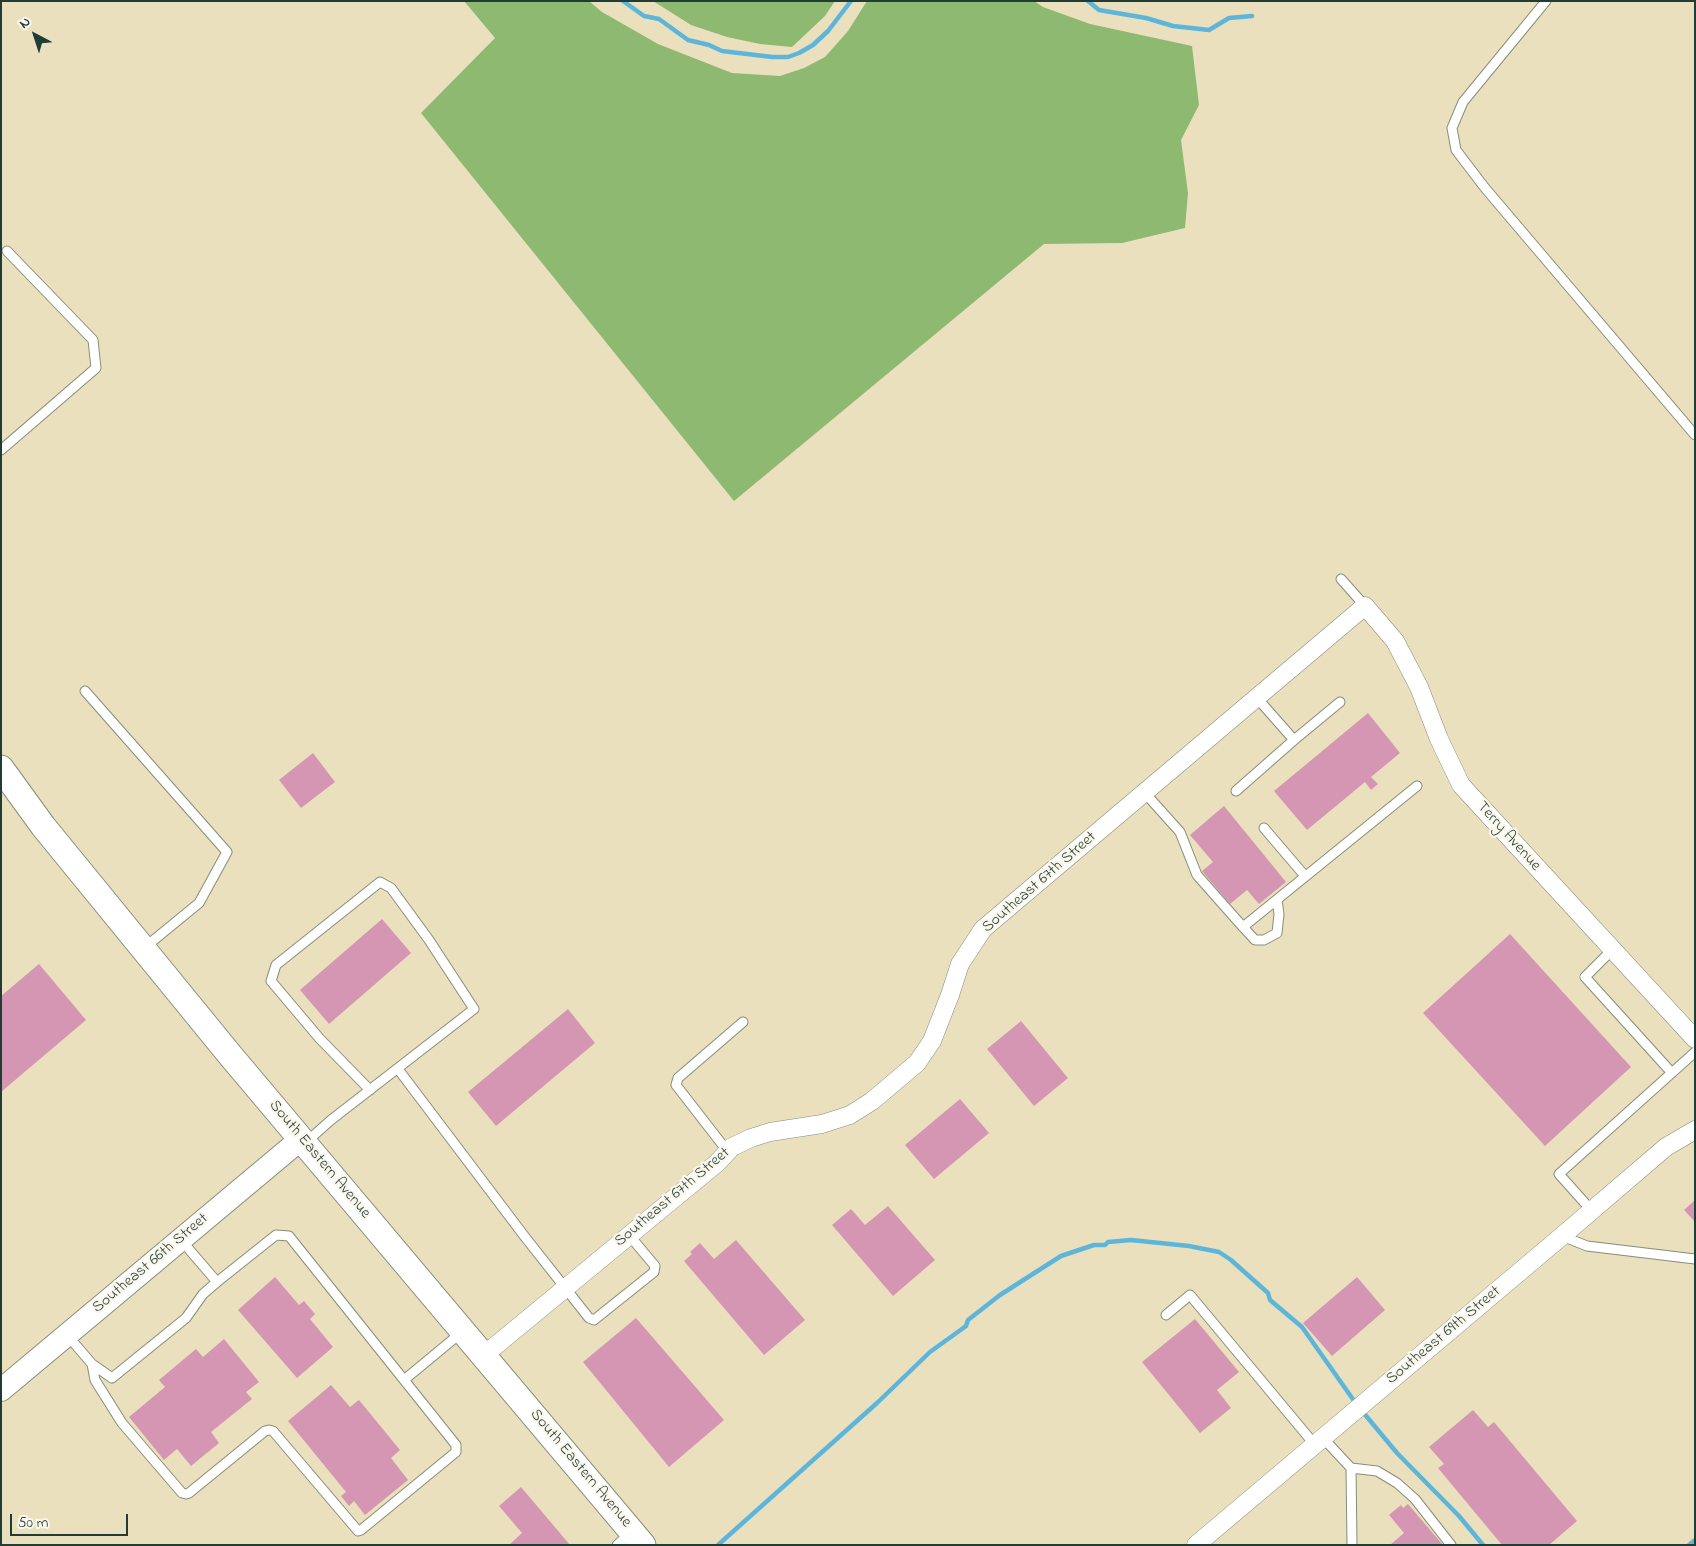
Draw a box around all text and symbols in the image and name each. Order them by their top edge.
north arrow [10,10,60,60]
text: N [15,12,35,34]
street label: Terry Avenue [1472,798,1544,876]
street label: Southeast 67th Street [979,828,1101,938]
street label: South Eastern Avenue [264,1097,374,1223]
street label: Southeast 67th Street [611,1144,735,1252]
street label: Southeast 66th Street [89,1210,213,1318]
street label: Southeast 69th Street [1383,1283,1505,1389]
street label: South Eastern Avenue [525,1406,635,1532]
scale bar [12,1504,130,1536]
text: 50 m [18,1512,48,1534]

